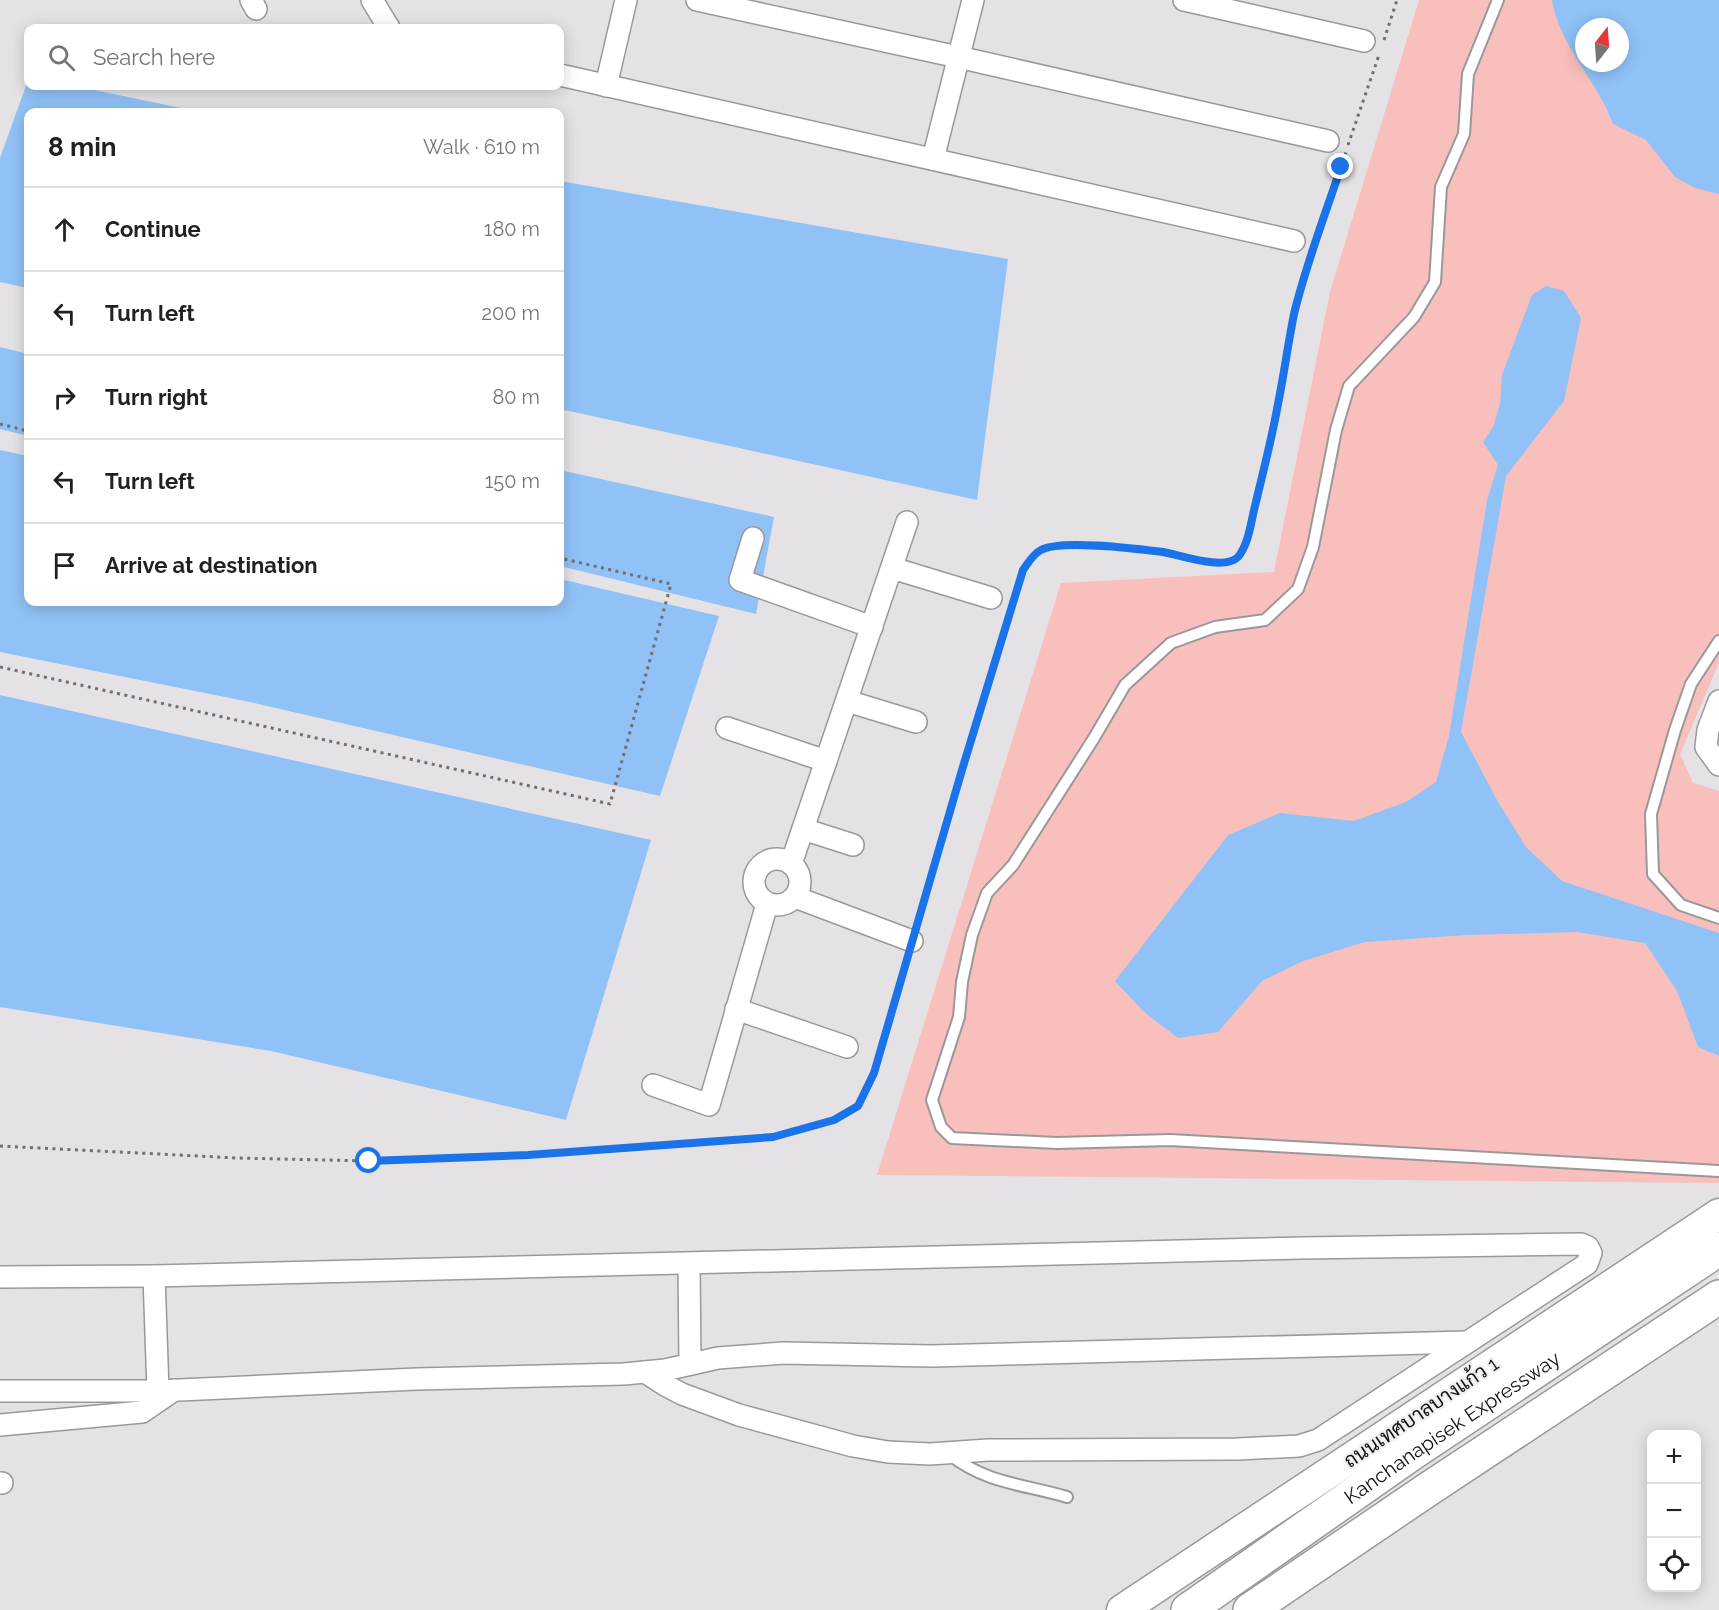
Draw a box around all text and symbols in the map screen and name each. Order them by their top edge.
north arrow [1575,18,1629,72]
search box [24,24,564,90]
icon: search [45,41,78,74]
text: Search here [93,44,215,70]
text: 8 min [48,132,116,162]
text: Walk · 610 m [423,135,540,159]
route end [1327,153,1353,179]
icon: ahead [48,213,81,246]
text: Continue [105,216,201,242]
text: 180 m [484,217,540,241]
icon: left [48,297,81,330]
text: Turn left [105,300,195,326]
text: 200 m [482,301,540,325]
icon: right [48,381,81,414]
text: Turn right [105,384,208,410]
text: 80 m [492,385,540,409]
icon: left [48,465,81,498]
text: Turn left [105,468,195,494]
text: 150 m [485,469,540,493]
icon: arrive [48,549,81,582]
text: Arrive at destination [105,552,318,578]
route start [355,1147,381,1173]
street label: Kanchanapisek Expressway [1340,1346,1565,1509]
street label: ถนนเทศบาลบางแก้ว 1 [1339,1351,1503,1473]
map controls [1647,1430,1701,1592]
button: + [1647,1430,1701,1484]
button: − [1647,1484,1701,1538]
button: locate [1647,1538,1701,1592]

